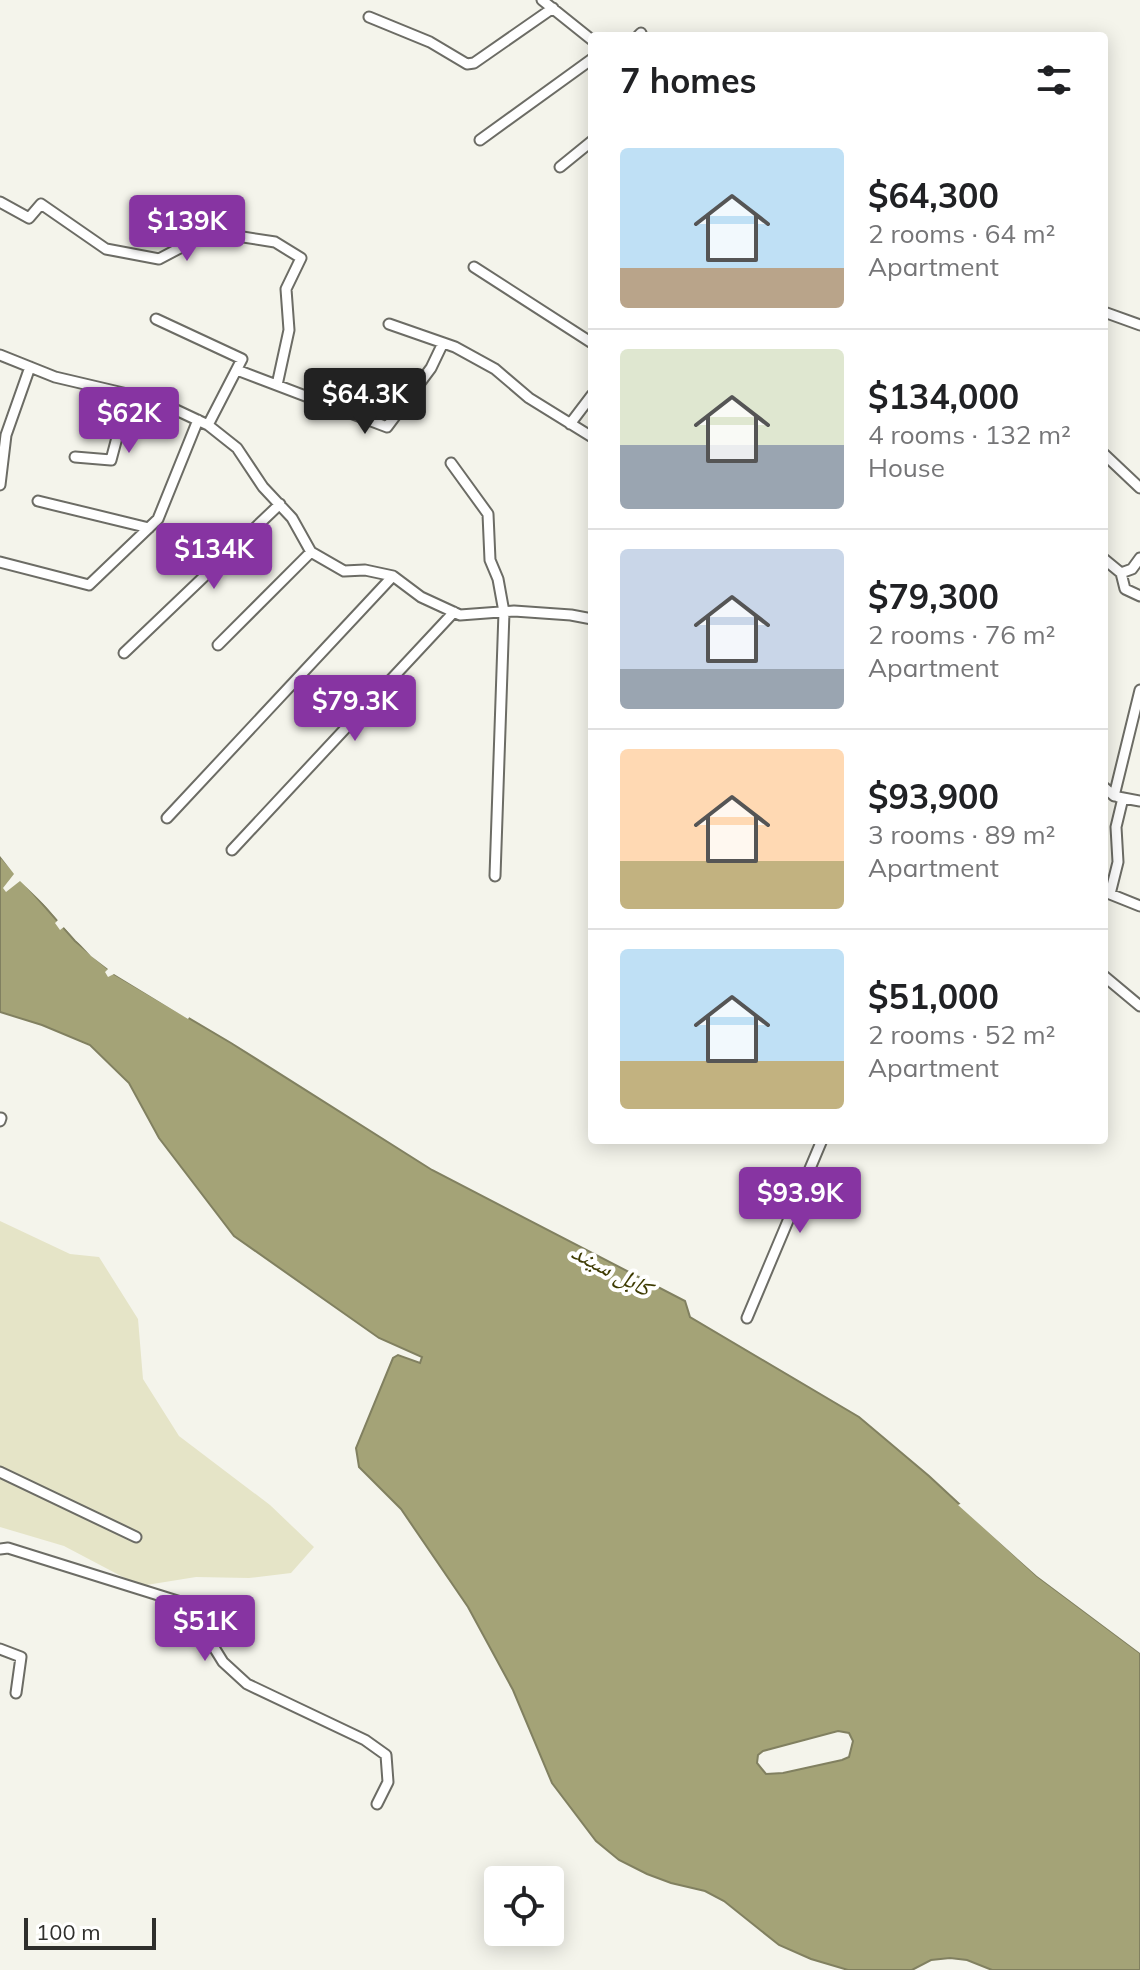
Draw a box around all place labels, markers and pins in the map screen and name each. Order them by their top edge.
pin: $139K [131,195,243,263]
pin: $64.3K [300,368,430,436]
pin: $62K [82,387,176,455]
pin: $134K [158,523,270,591]
pin: $79.3K [290,675,420,743]
pin: $93.9K [735,1167,865,1235]
pin: $51K [158,1595,252,1663]

